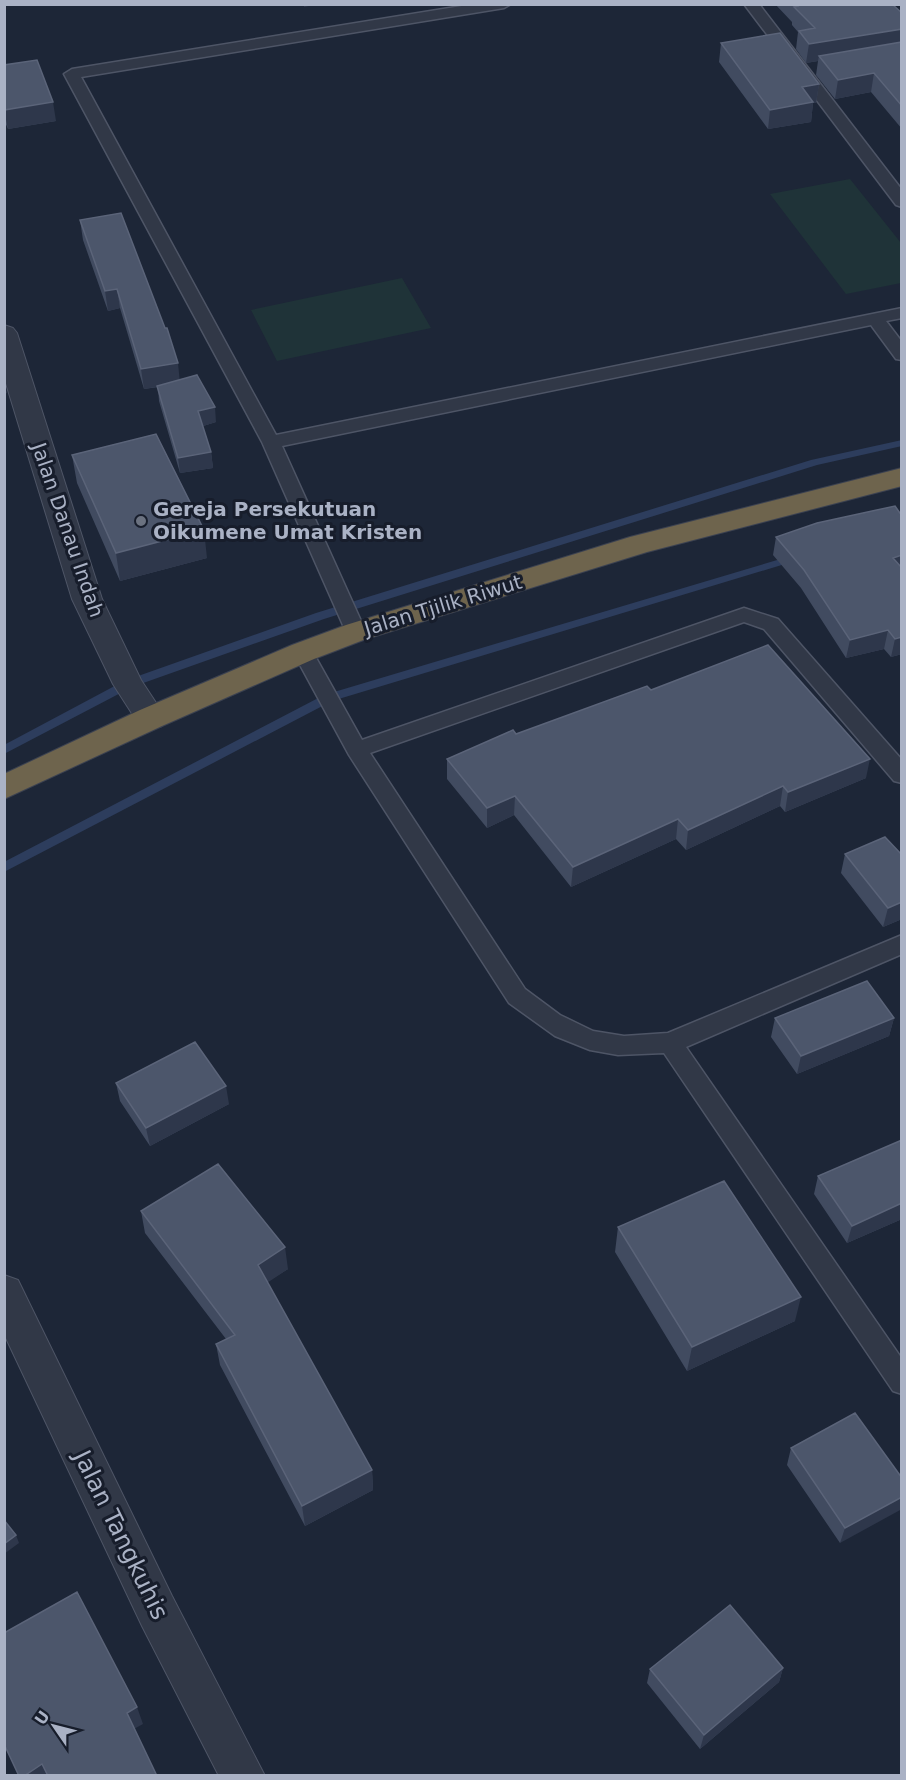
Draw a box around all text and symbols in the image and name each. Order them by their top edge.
street label: Jalan Danau Indah [26,438,109,620]
place label: Gereja Persekutuan Oikumene Umat Kristen [153,497,422,544]
marker: Gereja Persekutuan Oikumene Umat Kristen [134,514,148,528]
street label: Jalan Tjilik Riwut [359,570,525,641]
street label: Jalan Tangkuhis [67,1444,174,1624]
north arrow [24,1696,84,1756]
text: U [31,1707,54,1728]

